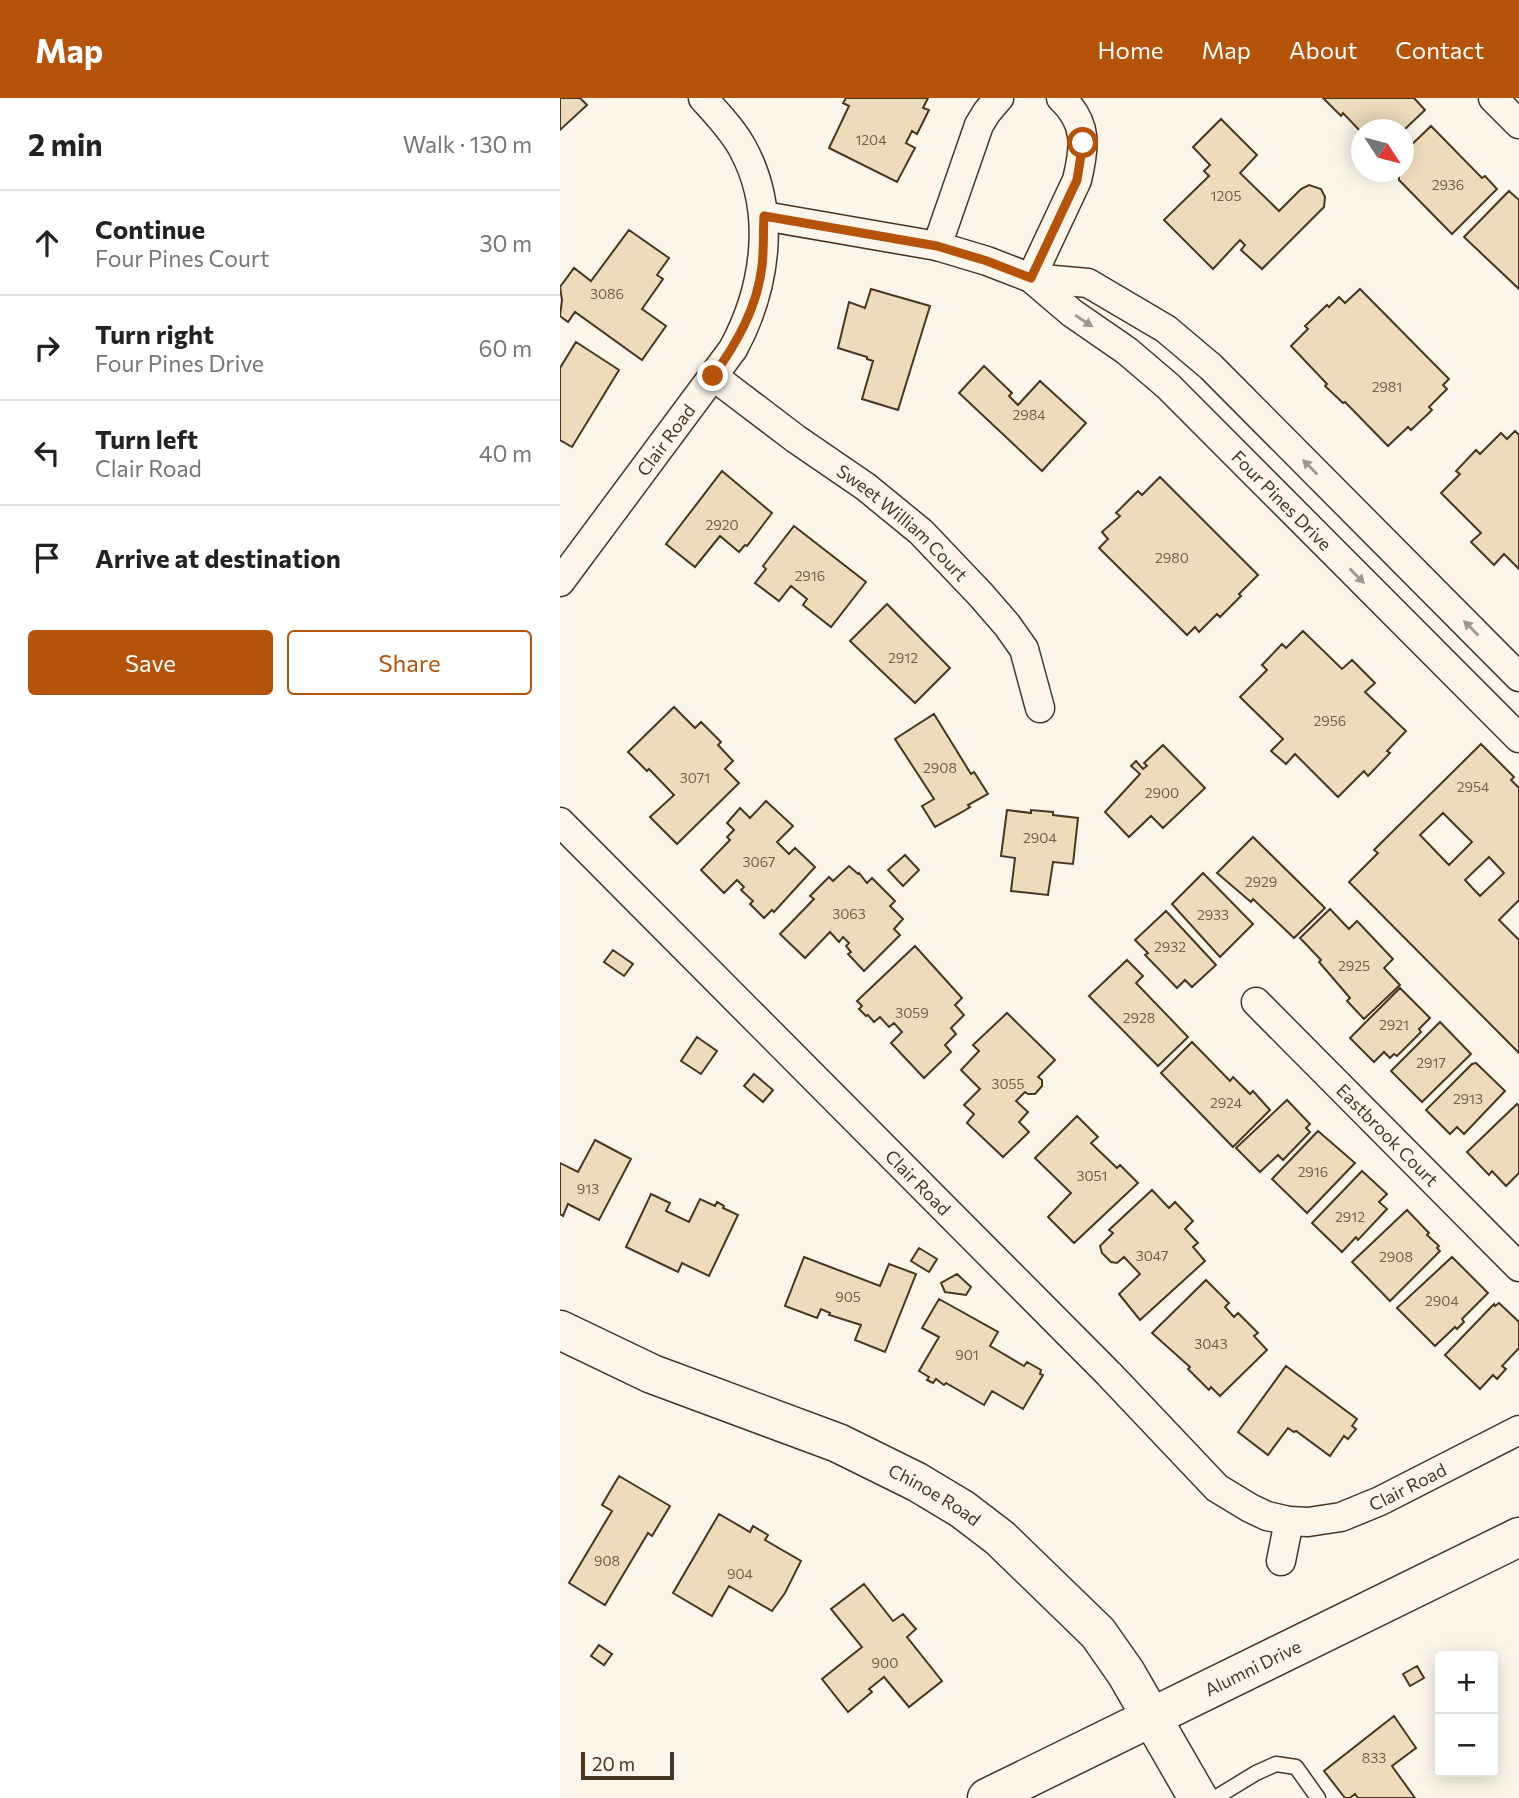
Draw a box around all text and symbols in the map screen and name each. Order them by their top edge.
text: Map [35,29,103,70]
text: Home [1098,35,1164,64]
text: Map [1202,35,1251,64]
text: About [1289,35,1357,64]
text: Contact [1395,35,1484,64]
north arrow [1351,119,1414,182]
text: 2 min [28,125,103,162]
route start [1067,127,1098,158]
text: Walk · 130 m [403,130,532,158]
house number: 1204 [855,131,887,148]
house number: 2936 [1432,176,1464,193]
house number: 1205 [1211,187,1241,204]
text: Continue [95,213,205,244]
icon: ahead [28,224,66,262]
text: 30 m [479,229,532,257]
text: Four Pines Court [95,244,269,272]
house number: 3086 [590,285,624,302]
one-way arrow [1074,314,1093,327]
text: Turn right [95,318,214,349]
icon: right [28,329,66,367]
text: 60 m [479,334,532,362]
text: Four Pines Drive [95,349,264,377]
route end [697,360,728,391]
house number: 2981 [1372,378,1402,395]
street label: Clair Road [632,400,699,480]
house number: 2984 [1012,406,1046,423]
text: Turn left [95,423,198,454]
icon: left [28,434,66,472]
text: 40 m [479,439,532,467]
street label: Four Pines Drive [1227,446,1336,555]
text: Clair Road [95,454,202,482]
street label: Sweet William Court [833,459,973,586]
one-way arrow [1302,459,1319,476]
house number: 2920 [705,516,739,533]
icon: arrive [28,539,66,577]
text: Arrive at destination [95,542,341,573]
house number: 2980 [1155,549,1189,566]
house number: 2916 [795,567,825,584]
one-way arrow [1349,567,1366,584]
one-way arrow [1462,620,1479,637]
button: Save [28,630,273,695]
button: Share [287,630,532,695]
house number: 2912 [888,649,918,666]
house number: 2956 [1314,712,1346,729]
house number: 2908 [923,759,957,776]
house number: 3071 [680,769,710,786]
house number: 2954 [1457,778,1490,795]
house number: 2900 [1145,784,1179,801]
house number: 2904 [1023,829,1057,846]
house number: 3067 [743,853,775,870]
house number: 2929 [1245,873,1277,890]
house number: 3063 [832,905,866,922]
house number: 2933 [1197,906,1229,923]
house number: 2932 [1154,938,1186,955]
house number: 2925 [1338,957,1370,974]
house number: 3059 [895,1004,929,1021]
house number: 2928 [1123,1009,1155,1026]
house number: 2921 [1379,1016,1409,1033]
house number: 2917 [1416,1054,1446,1071]
house number: 3055 [991,1075,1025,1092]
street label: Eastbrook Court [1332,1079,1443,1191]
house number: 2913 [1453,1090,1483,1107]
house number: 2924 [1210,1094,1243,1111]
street label: Clair Road [881,1145,956,1220]
house number: 2916 [1298,1163,1328,1180]
house number: 3051 [1076,1167,1108,1184]
house number: 913 [577,1180,599,1197]
house number: 2912 [1335,1208,1365,1225]
house number: 3047 [1136,1247,1168,1264]
house number: 2908 [1379,1248,1413,1265]
house number: 905 [835,1288,861,1305]
house number: 2904 [1425,1292,1459,1309]
house number: 3043 [1194,1335,1228,1352]
house number: 901 [955,1346,979,1363]
street label: Clair Road [1366,1458,1450,1515]
street label: Chinoe Road [885,1459,985,1530]
house number: 908 [594,1552,620,1569]
house number: 904 [727,1565,754,1582]
street label: Alumni Drive [1201,1635,1305,1701]
map controls [1435,1651,1498,1777]
button: + [1435,1651,1498,1714]
house number: 900 [872,1654,898,1671]
button: − [1435,1714,1498,1777]
scale bar [581,1749,674,1781]
house number: 833 [1362,1749,1386,1766]
text: 20 m [592,1752,635,1775]

